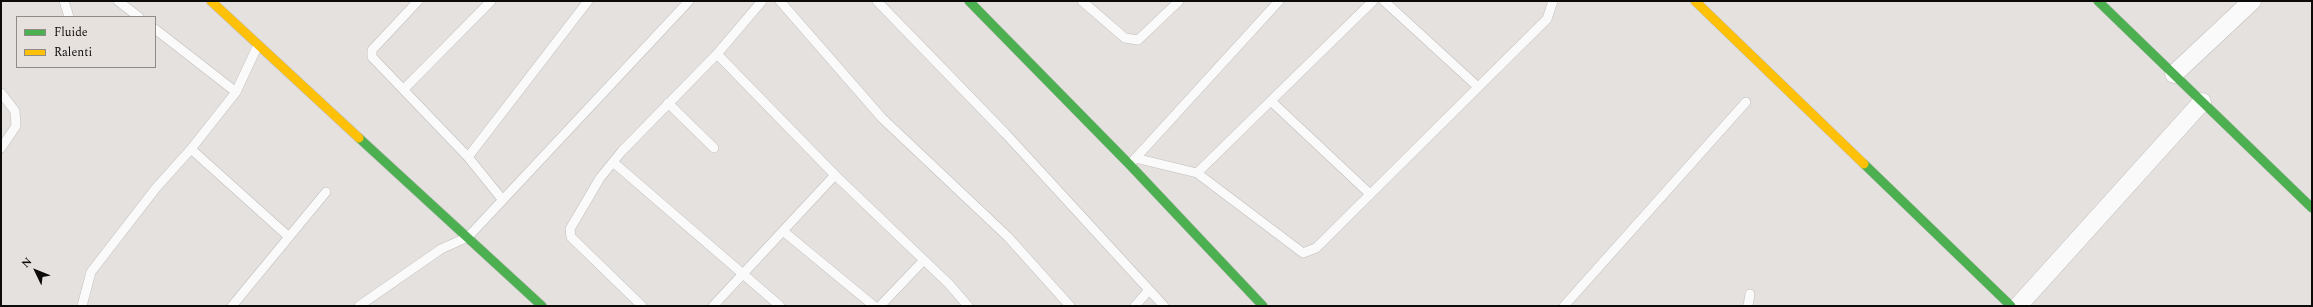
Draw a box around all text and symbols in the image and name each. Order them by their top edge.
legend [16,16,156,68]
text: Fluide [54,23,88,42]
text: Ralenti [54,43,92,62]
north arrow [16,251,56,291]
text: N [18,253,36,272]

